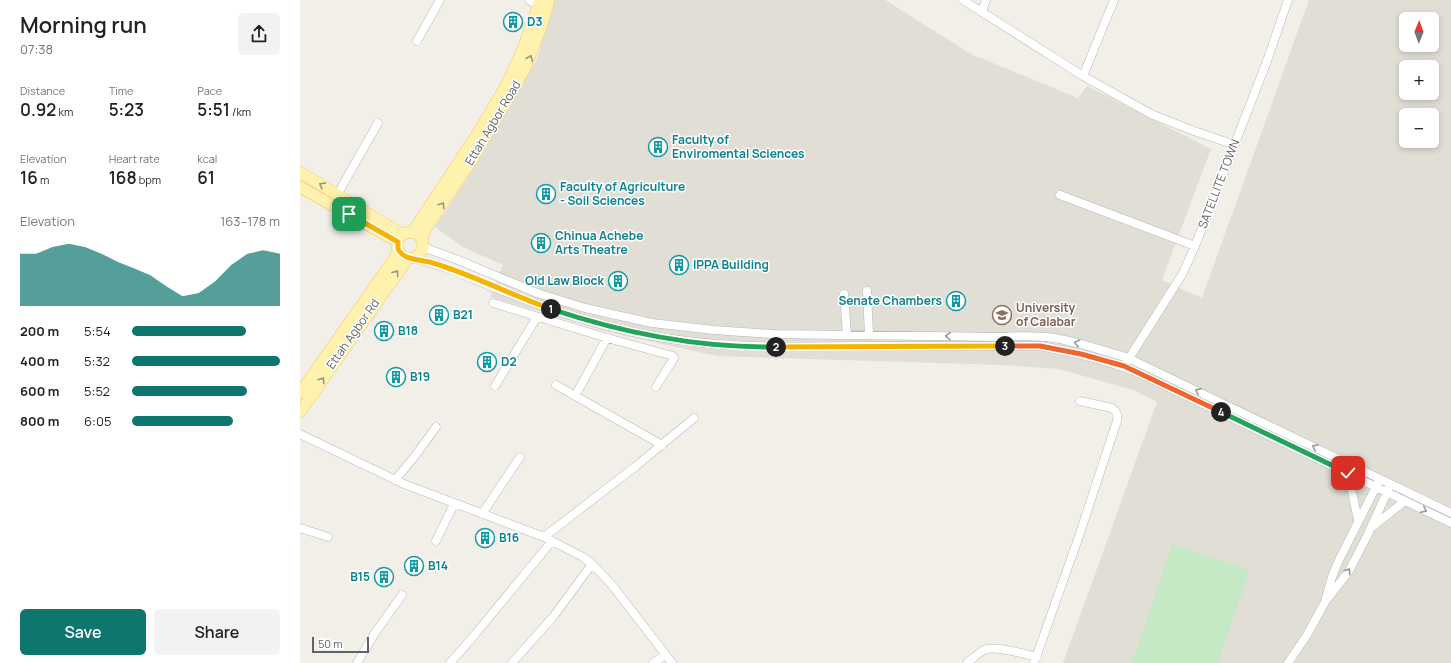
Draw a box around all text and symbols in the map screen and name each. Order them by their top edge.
text: Morning run [20,10,147,40]
building icon: D3 [502,11,524,33]
north arrow [1399,12,1439,52]
map controls [1399,12,1439,148]
button: share [238,13,280,55]
place label: D3 [527,13,542,30]
text: 07:38 [20,40,53,58]
one-way arrow [525,55,533,62]
button: + [1399,60,1439,100]
street label: Ettah Agbor Road [461,77,525,168]
text: Distance [20,83,65,98]
text: Time [109,83,134,98]
text: Pace [197,83,222,98]
text: 0.92 [20,98,56,121]
text: 5:23 [109,98,144,121]
text: 5:51 [197,98,230,121]
text: km [56,104,73,119]
text: /km [230,104,251,119]
button: − [1399,108,1439,148]
place label: Faculty of Enviromental Sciences [672,131,805,162]
building icon: Faculty of Enviromental Sciences [647,136,669,158]
street label: SATELLITE TOWN [1194,137,1243,231]
text: Elevation [20,151,66,166]
text: Heart rate [109,151,160,166]
text: kcal [197,151,217,166]
text: 16 [20,166,38,189]
text: 168 [109,166,137,189]
text: 61 [197,166,215,189]
text: m [38,172,49,187]
text: bpm [137,172,161,187]
place label: Faculty of Agriculture - Soil Sciences [560,178,685,209]
one-way arrow [319,183,326,190]
building icon: Faculty of Agriculture - Soil Sciences [535,183,557,205]
pin [332,197,366,231]
icon: arrive [338,203,360,225]
one-way arrow [437,203,444,210]
text: Elevation [20,212,75,230]
text: 163–178 m [220,212,280,230]
place label: Chinua Achebe Arts Theatre [555,227,643,258]
building icon: Chinua Achebe Arts Theatre [530,232,552,254]
building icon: IPPA Building [668,254,690,276]
place label: IPPA Building [693,256,769,273]
building icon: Old Law Block [607,270,629,292]
one-way arrow [392,271,399,278]
place label: Old Law Block [525,272,605,289]
building icon: Senate Chambers [945,290,967,312]
place label: Senate Chambers [838,292,942,309]
street label: Ettah Agbor Rd [322,295,383,372]
pin: 1 [541,299,561,319]
place label: University of Calabar [1016,299,1076,330]
text: 1 [549,301,553,316]
building icon: B21 [428,304,450,326]
school or university icon: University of Calabar [991,304,1013,326]
place label: B21 [453,306,473,323]
building icon: B18 [373,320,395,342]
text: 200 m [20,322,59,340]
text: 5:54 [84,322,111,340]
place label: B18 [398,322,418,339]
one-way arrow [945,332,951,340]
pin: 3 [995,336,1015,356]
pin: 2 [766,337,786,357]
text: 3 [1002,338,1008,353]
text: 2 [773,339,779,354]
one-way arrow [1074,339,1081,348]
building icon: D2 [476,351,498,373]
text: 400 m [20,352,59,370]
text: 5:32 [84,352,110,370]
place label: D2 [501,353,517,370]
building icon: B19 [385,366,407,388]
place label: B19 [410,368,430,385]
one-way arrow [317,377,324,384]
text: 600 m [20,382,59,400]
text: 5:52 [84,382,110,400]
one-way arrow [1194,388,1202,396]
pin: 4 [1211,402,1231,422]
text: 4 [1218,404,1224,419]
text: 800 m [20,412,59,430]
text: 6:05 [84,412,111,430]
one-way arrow [1311,444,1319,452]
pin [1331,456,1365,490]
icon: check [1337,462,1359,484]
one-way arrow [1420,505,1427,513]
building icon: B16 [474,527,496,549]
place label: B16 [499,529,519,546]
building icon: B14 [403,555,425,577]
place label: B14 [428,557,448,574]
building icon: B15 [373,566,395,588]
place label: B15 [350,568,370,585]
one-way arrow [1344,568,1351,575]
button: Save [20,609,146,655]
button: Share [154,609,280,655]
scale bar [312,635,369,654]
text: 50 m [318,636,343,651]

